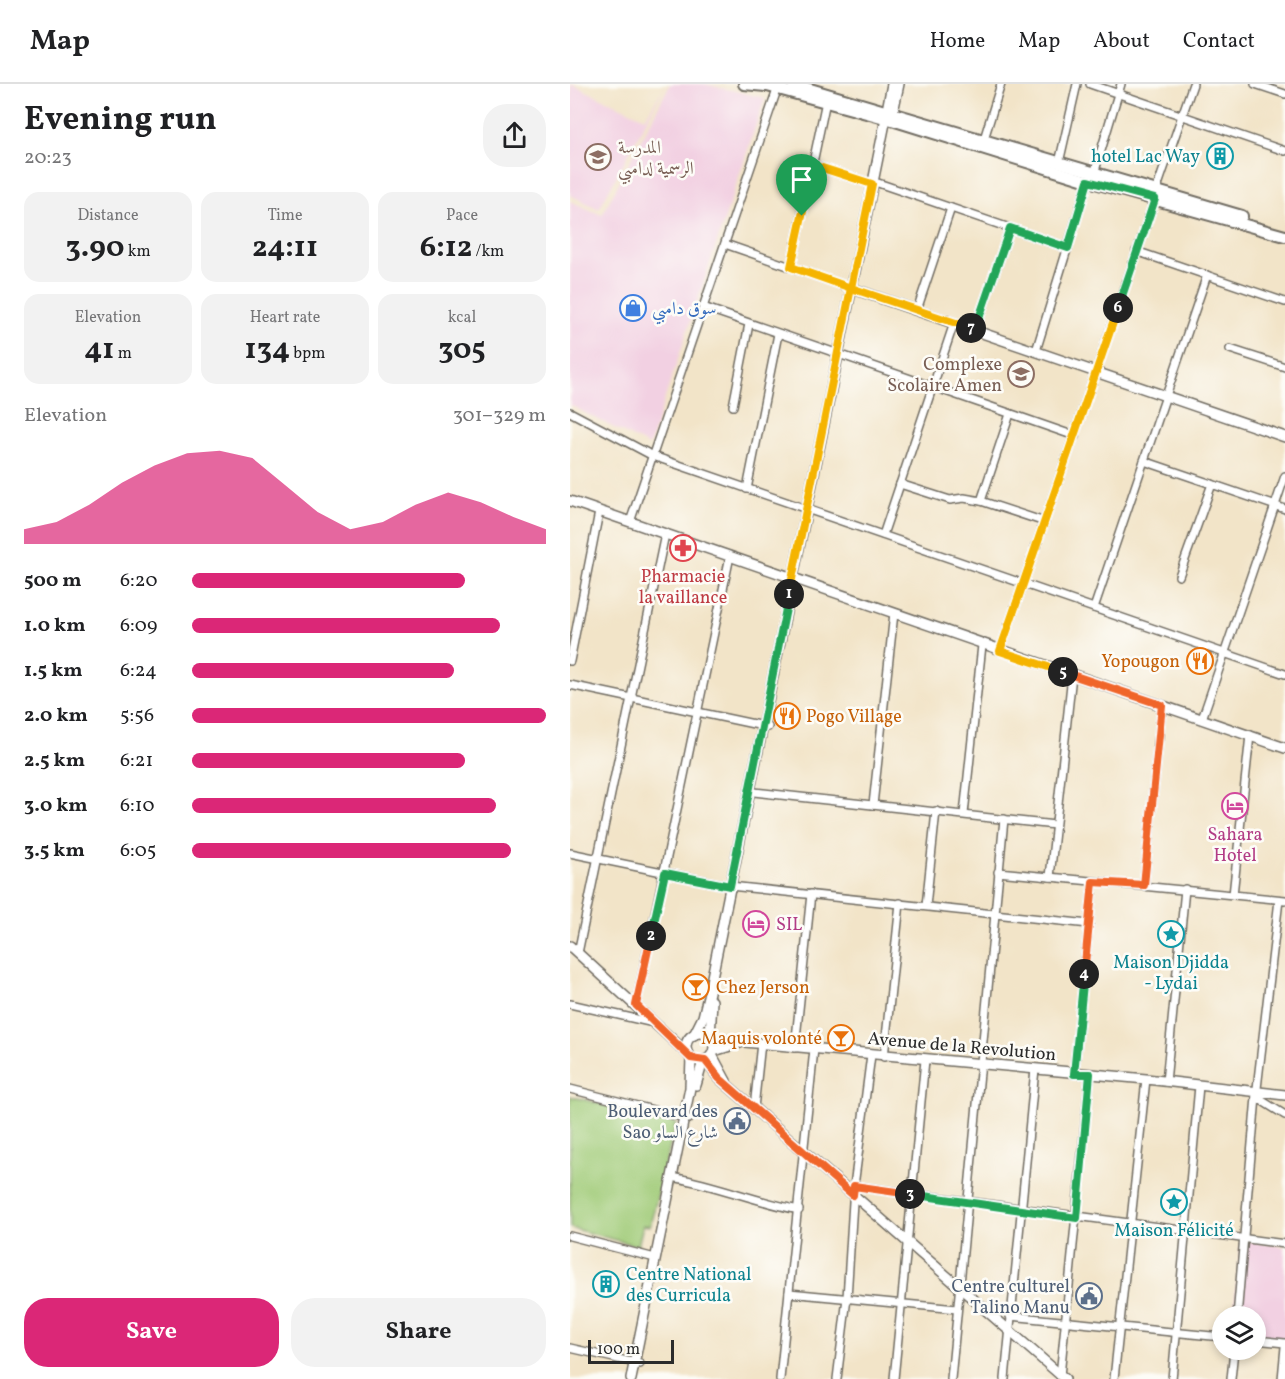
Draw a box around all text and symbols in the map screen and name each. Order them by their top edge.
text: Map [30,22,90,61]
text: Home [930,27,985,56]
text: Map [1018,27,1060,56]
text: About [1093,27,1150,56]
text: Contact [1183,27,1255,56]
text: Evening run [24,98,217,144]
button: share [483,104,546,167]
place label: المدرسة الرسمية لدامبي [618,136,694,185]
building icon: hotel Lac Way [1205,141,1235,171]
school or university icon: المدرسة الرسمية لدامبي [583,142,613,172]
text: 20:23 [24,144,72,172]
place label: hotel Lac Way [1091,145,1200,170]
pin [776,154,827,216]
icon: arrive [785,163,818,196]
text: Distance [77,205,139,227]
text: Time [267,205,303,227]
text: Pace [446,205,478,227]
text: 3.90 [65,227,125,269]
text: 24:11 [252,227,318,269]
text: 6:12 [420,227,472,269]
text: km [125,241,151,263]
text: /km [472,241,504,263]
shop icon: سوق دامبي [618,293,648,323]
pin: 6 [1103,293,1133,323]
place label: سوق دامبي [652,297,717,325]
text: 6 [1114,297,1122,319]
text: Elevation [75,307,141,329]
text: Heart rate [250,307,320,329]
text: kcal [448,307,476,329]
pin: 7 [956,313,986,343]
text: 7 [967,317,975,339]
text: 41 [84,329,114,371]
text: 134 [245,329,290,371]
text: 305 [438,329,486,371]
text: m [114,343,132,365]
text: bpm [290,343,325,365]
place label: Complexe Scolaire Amen [887,353,1002,399]
school or university icon: Complexe Scolaire Amen [1006,359,1036,389]
text: Elevation [24,402,107,430]
text: 301–329 m [453,402,546,430]
pharmacy icon: Pharmacie la vaillance [668,533,698,563]
place label: Pharmacie la vaillance [639,565,727,611]
text: 500 m [24,567,82,595]
text: 6:20 [120,567,157,595]
pin: 1 [774,579,804,609]
text: 1 [786,583,792,605]
text: 1.0 km [24,612,86,640]
text: 6:09 [120,612,157,640]
restaurant icon: Yopougon [1185,646,1215,676]
place label: Yopougon [1101,650,1180,675]
text: 1.5 km [24,657,83,685]
text: 6:24 [120,657,157,685]
pin: 5 [1048,657,1078,687]
text: 5 [1059,661,1067,683]
restaurant icon: Pogo Village [772,701,802,731]
text: 2.0 km [24,702,88,730]
text: 5:56 [120,702,154,730]
place label: Pogo Village [806,705,902,730]
text: 2.5 km [24,747,85,775]
text: 6:21 [120,747,153,775]
hotel icon: Sahara Hotel [1220,791,1250,821]
text: 3.0 km [24,792,88,820]
text: 6:10 [120,792,155,820]
place label: Sahara Hotel [1207,823,1263,869]
text: 3.5 km [24,837,85,865]
text: 6:05 [120,837,156,865]
hotel icon: SIL [741,909,771,939]
place label: SIL [776,913,802,938]
place icon: Maison Djidda - Lydai [1156,919,1186,949]
pin: 2 [636,921,666,951]
text: 2 [647,925,655,947]
place label: Maison Djidda - Lydai [1113,951,1229,997]
pin: 4 [1069,959,1099,989]
text: 4 [1079,963,1089,985]
bar icon: Chez Jerson [681,972,711,1002]
place label: Chez Jerson [716,976,810,1001]
bar icon: Maquis volonté [826,1023,856,1053]
place label: Maquis volonté [701,1027,822,1052]
street label: Avenue de la Revolution [866,1027,1058,1068]
place label: Boulevard des Sao شارع الساو [607,1100,718,1147]
public building icon: Boulevard des Sao شارع الساو [722,1106,752,1136]
pin: 3 [895,1179,925,1209]
text: 3 [906,1183,914,1205]
place icon: Maison Félicité [1159,1187,1189,1217]
place label: Maison Félicité [1114,1219,1234,1244]
place label: Centre National des Curricula [626,1263,751,1309]
building icon: Centre National des Curricula [591,1269,621,1299]
place label: Centre culturel Talino Manu [951,1275,1070,1321]
public building icon: Centre culturel Talino Manu [1074,1281,1104,1311]
button: Save [24,1298,279,1367]
button: Share [291,1298,546,1367]
map controls [1212,1306,1266,1360]
button: layers [1212,1306,1266,1360]
scale bar [588,1337,674,1364]
text: 100 m [597,1339,640,1361]

